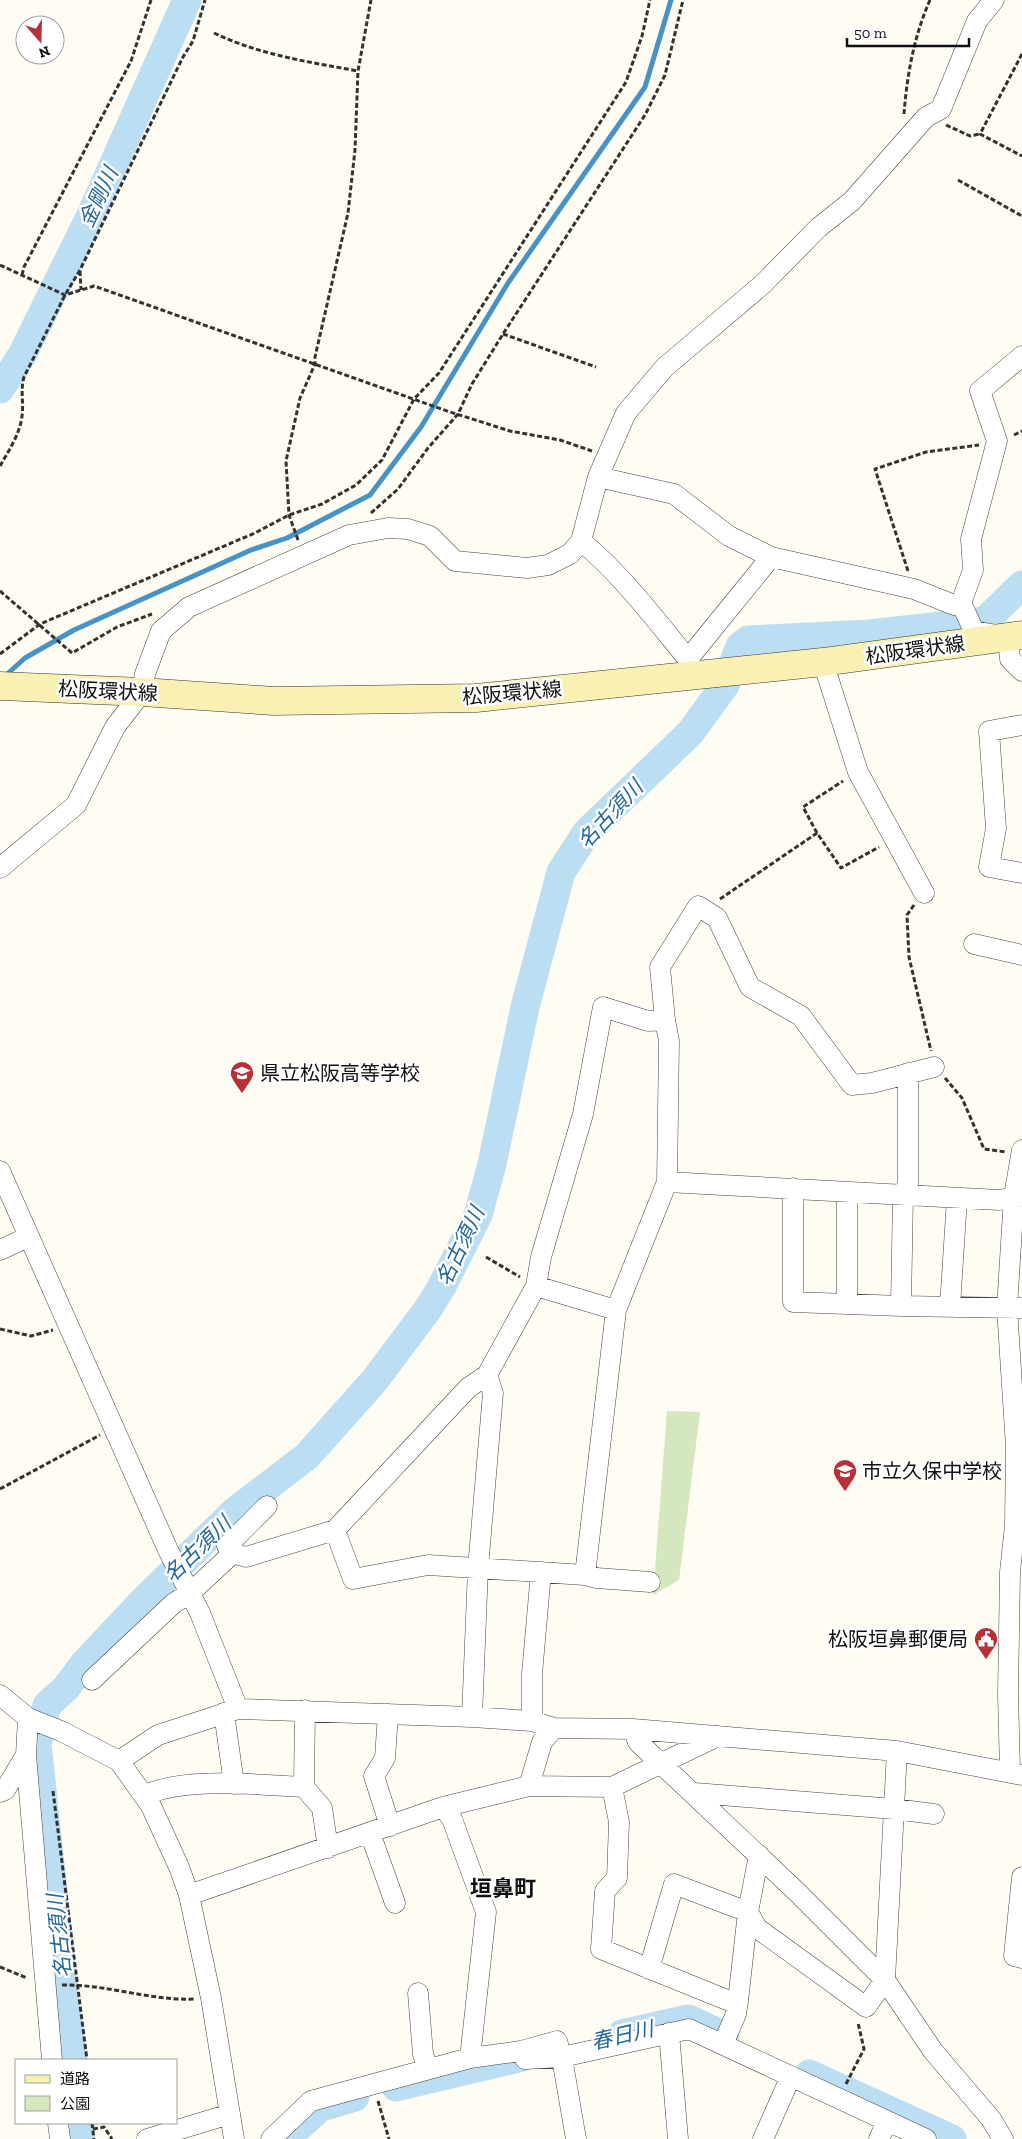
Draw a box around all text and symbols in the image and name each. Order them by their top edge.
north arrow [15,15,65,65]
scale bar [847,15,970,47]
text: 50 m [854,24,887,42]
text: N [36,42,52,62]
water label: 金剛川 [73,161,123,231]
street label: 松阪環状線 [864,631,966,669]
street label: 松阪環状線 [57,676,159,706]
street label: 松阪環状線 [461,677,563,709]
water label: 名古須川 [572,773,649,853]
school or university icon: 県立松阪高等学校 [229,1060,255,1094]
place label: 県立松阪高等学校 [260,1061,420,1085]
water label: 名古須川 [431,1201,490,1289]
school or university icon: 市立久保中学校 [832,1458,858,1492]
place label: 市立久保中学校 [862,1459,1002,1483]
water label: 名古須川 [158,1509,237,1587]
public building icon: 松阪垣鼻郵便局 [973,1626,999,1660]
place label: 松阪垣鼻郵便局 [828,1627,968,1651]
district label: 垣鼻町 [470,1875,536,1902]
water label: 名古須川 [42,1891,76,1979]
water label: 春日川 [588,2015,657,2054]
legend [15,2059,178,2124]
text: 道路 [60,2070,90,2088]
text: 公園 [60,2095,90,2113]

